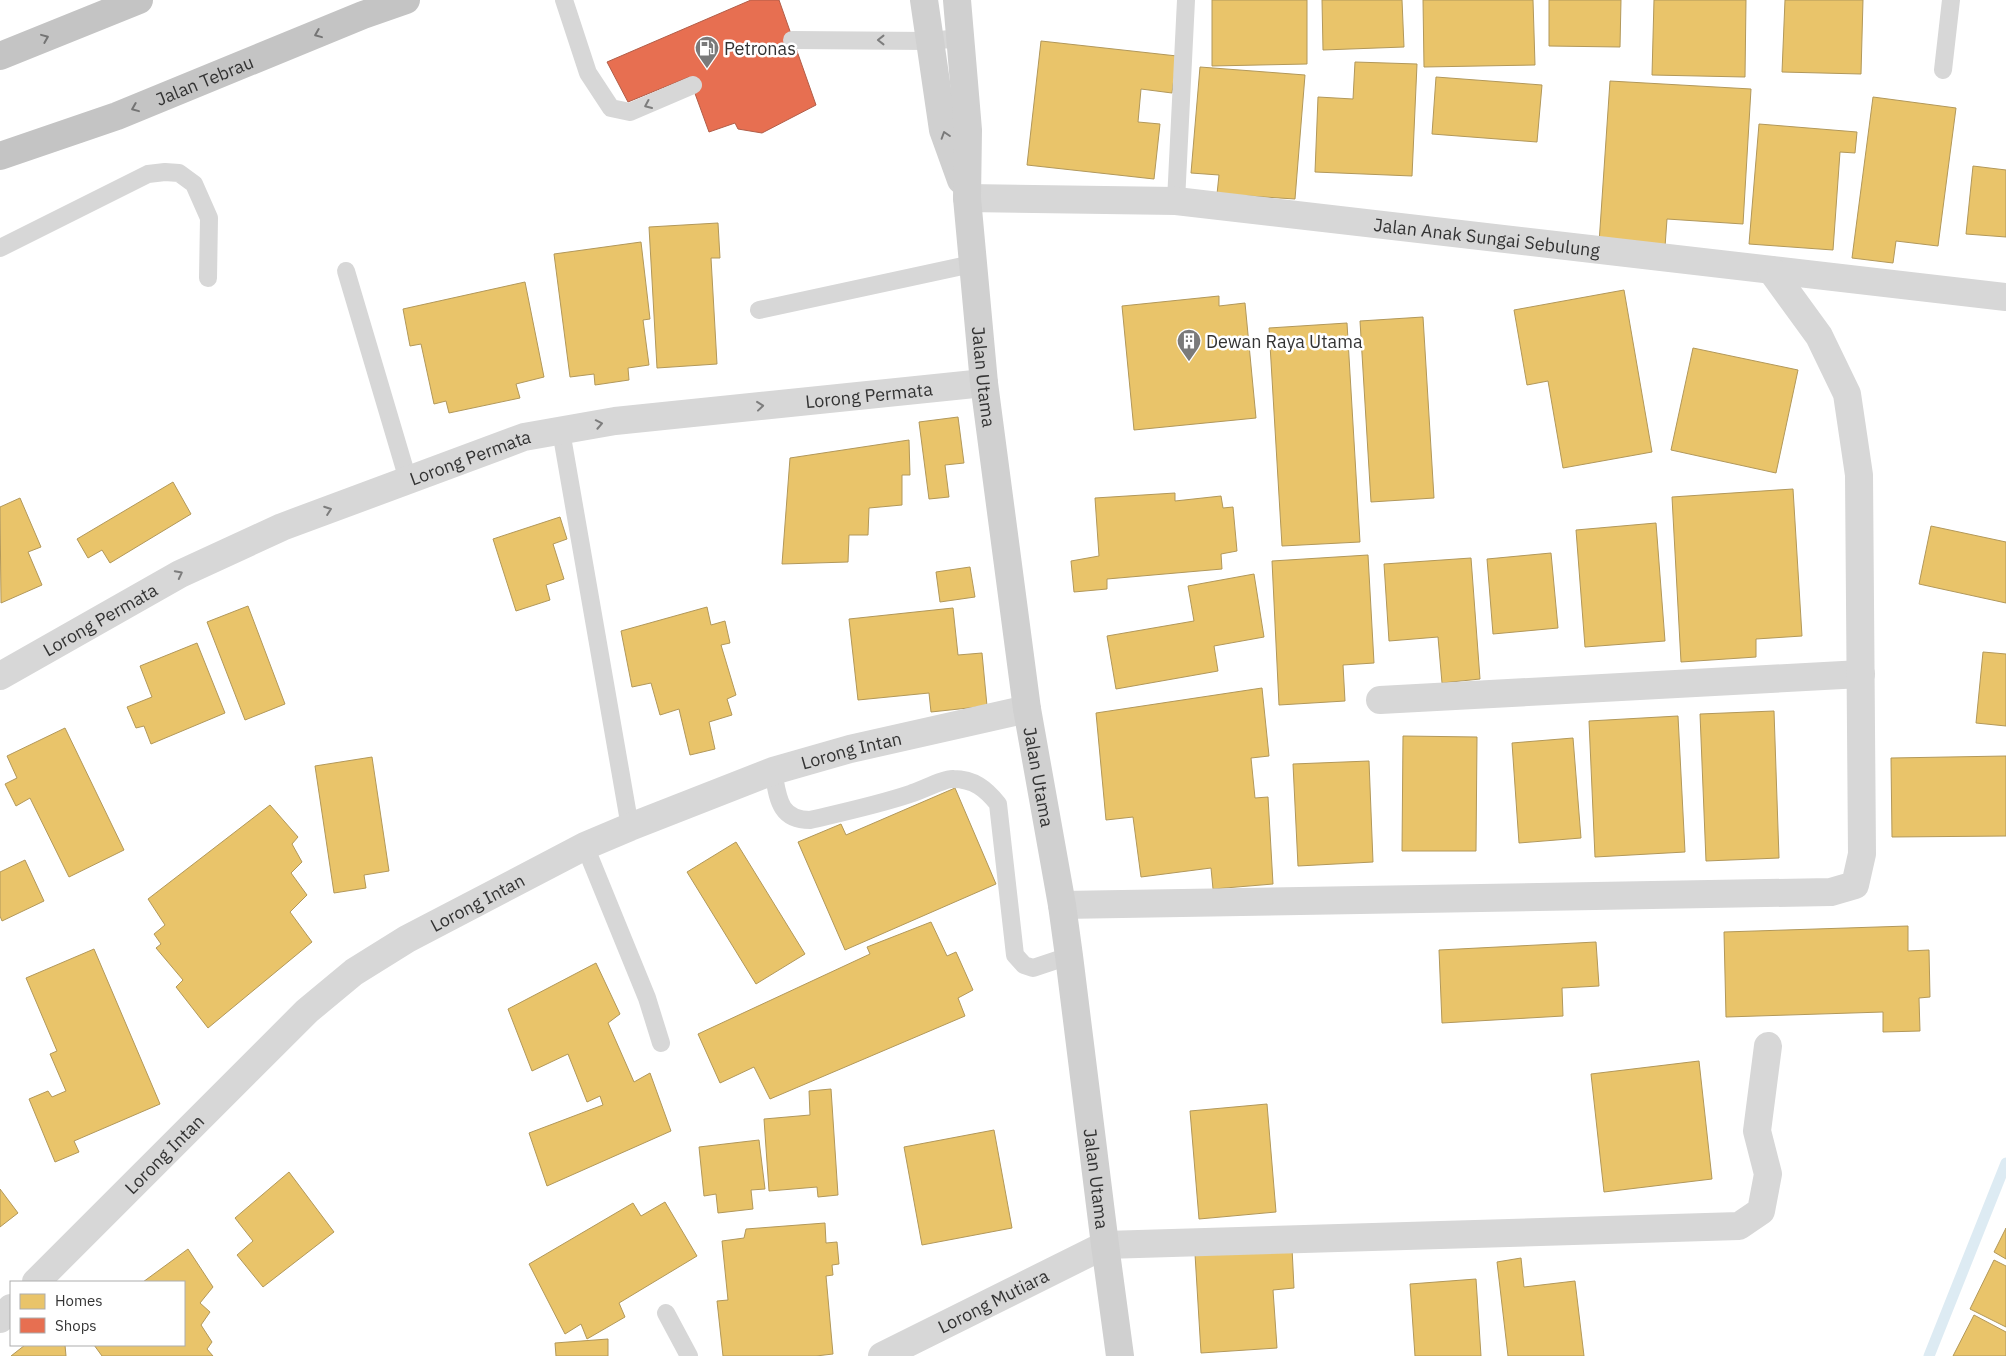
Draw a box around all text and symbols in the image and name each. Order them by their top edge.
one-way arrow [314,28,323,38]
one-way arrow [40,34,49,44]
fuel station icon: Petronas [694,35,720,69]
one-way arrow [876,35,884,45]
place label: Petronas [724,37,796,60]
street label: Jalan Tebrau [152,50,257,110]
one-way arrow [644,98,653,109]
one-way arrow [131,102,140,112]
one-way arrow [941,131,951,140]
street label: Jalan Anak Sungai Sebulung [1372,212,1602,262]
street label: Jalan Utama [967,325,1001,429]
building icon: Dewan Raya Utama [1176,328,1202,362]
place label: Dewan Raya Utama [1206,330,1363,353]
street label: Lorong Permata [804,377,934,413]
one-way arrow [757,401,765,412]
one-way arrow [595,419,603,429]
street label: Lorong Permata [406,424,533,490]
one-way arrow [323,506,332,516]
one-way arrow [174,570,183,580]
street label: Lorong Permata [39,578,162,661]
street label: Jalan Utama [1019,725,1059,829]
street label: Lorong Intan [798,726,904,774]
street label: Lorong Intan [426,868,528,936]
street label: Lorong Intan [119,1109,209,1199]
street label: Jalan Utama [1079,1127,1114,1231]
street label: Lorong Mutiara [934,1263,1053,1338]
legend [10,1281,185,1346]
text: Homes [55,1291,103,1310]
text: Shops [55,1316,97,1335]

